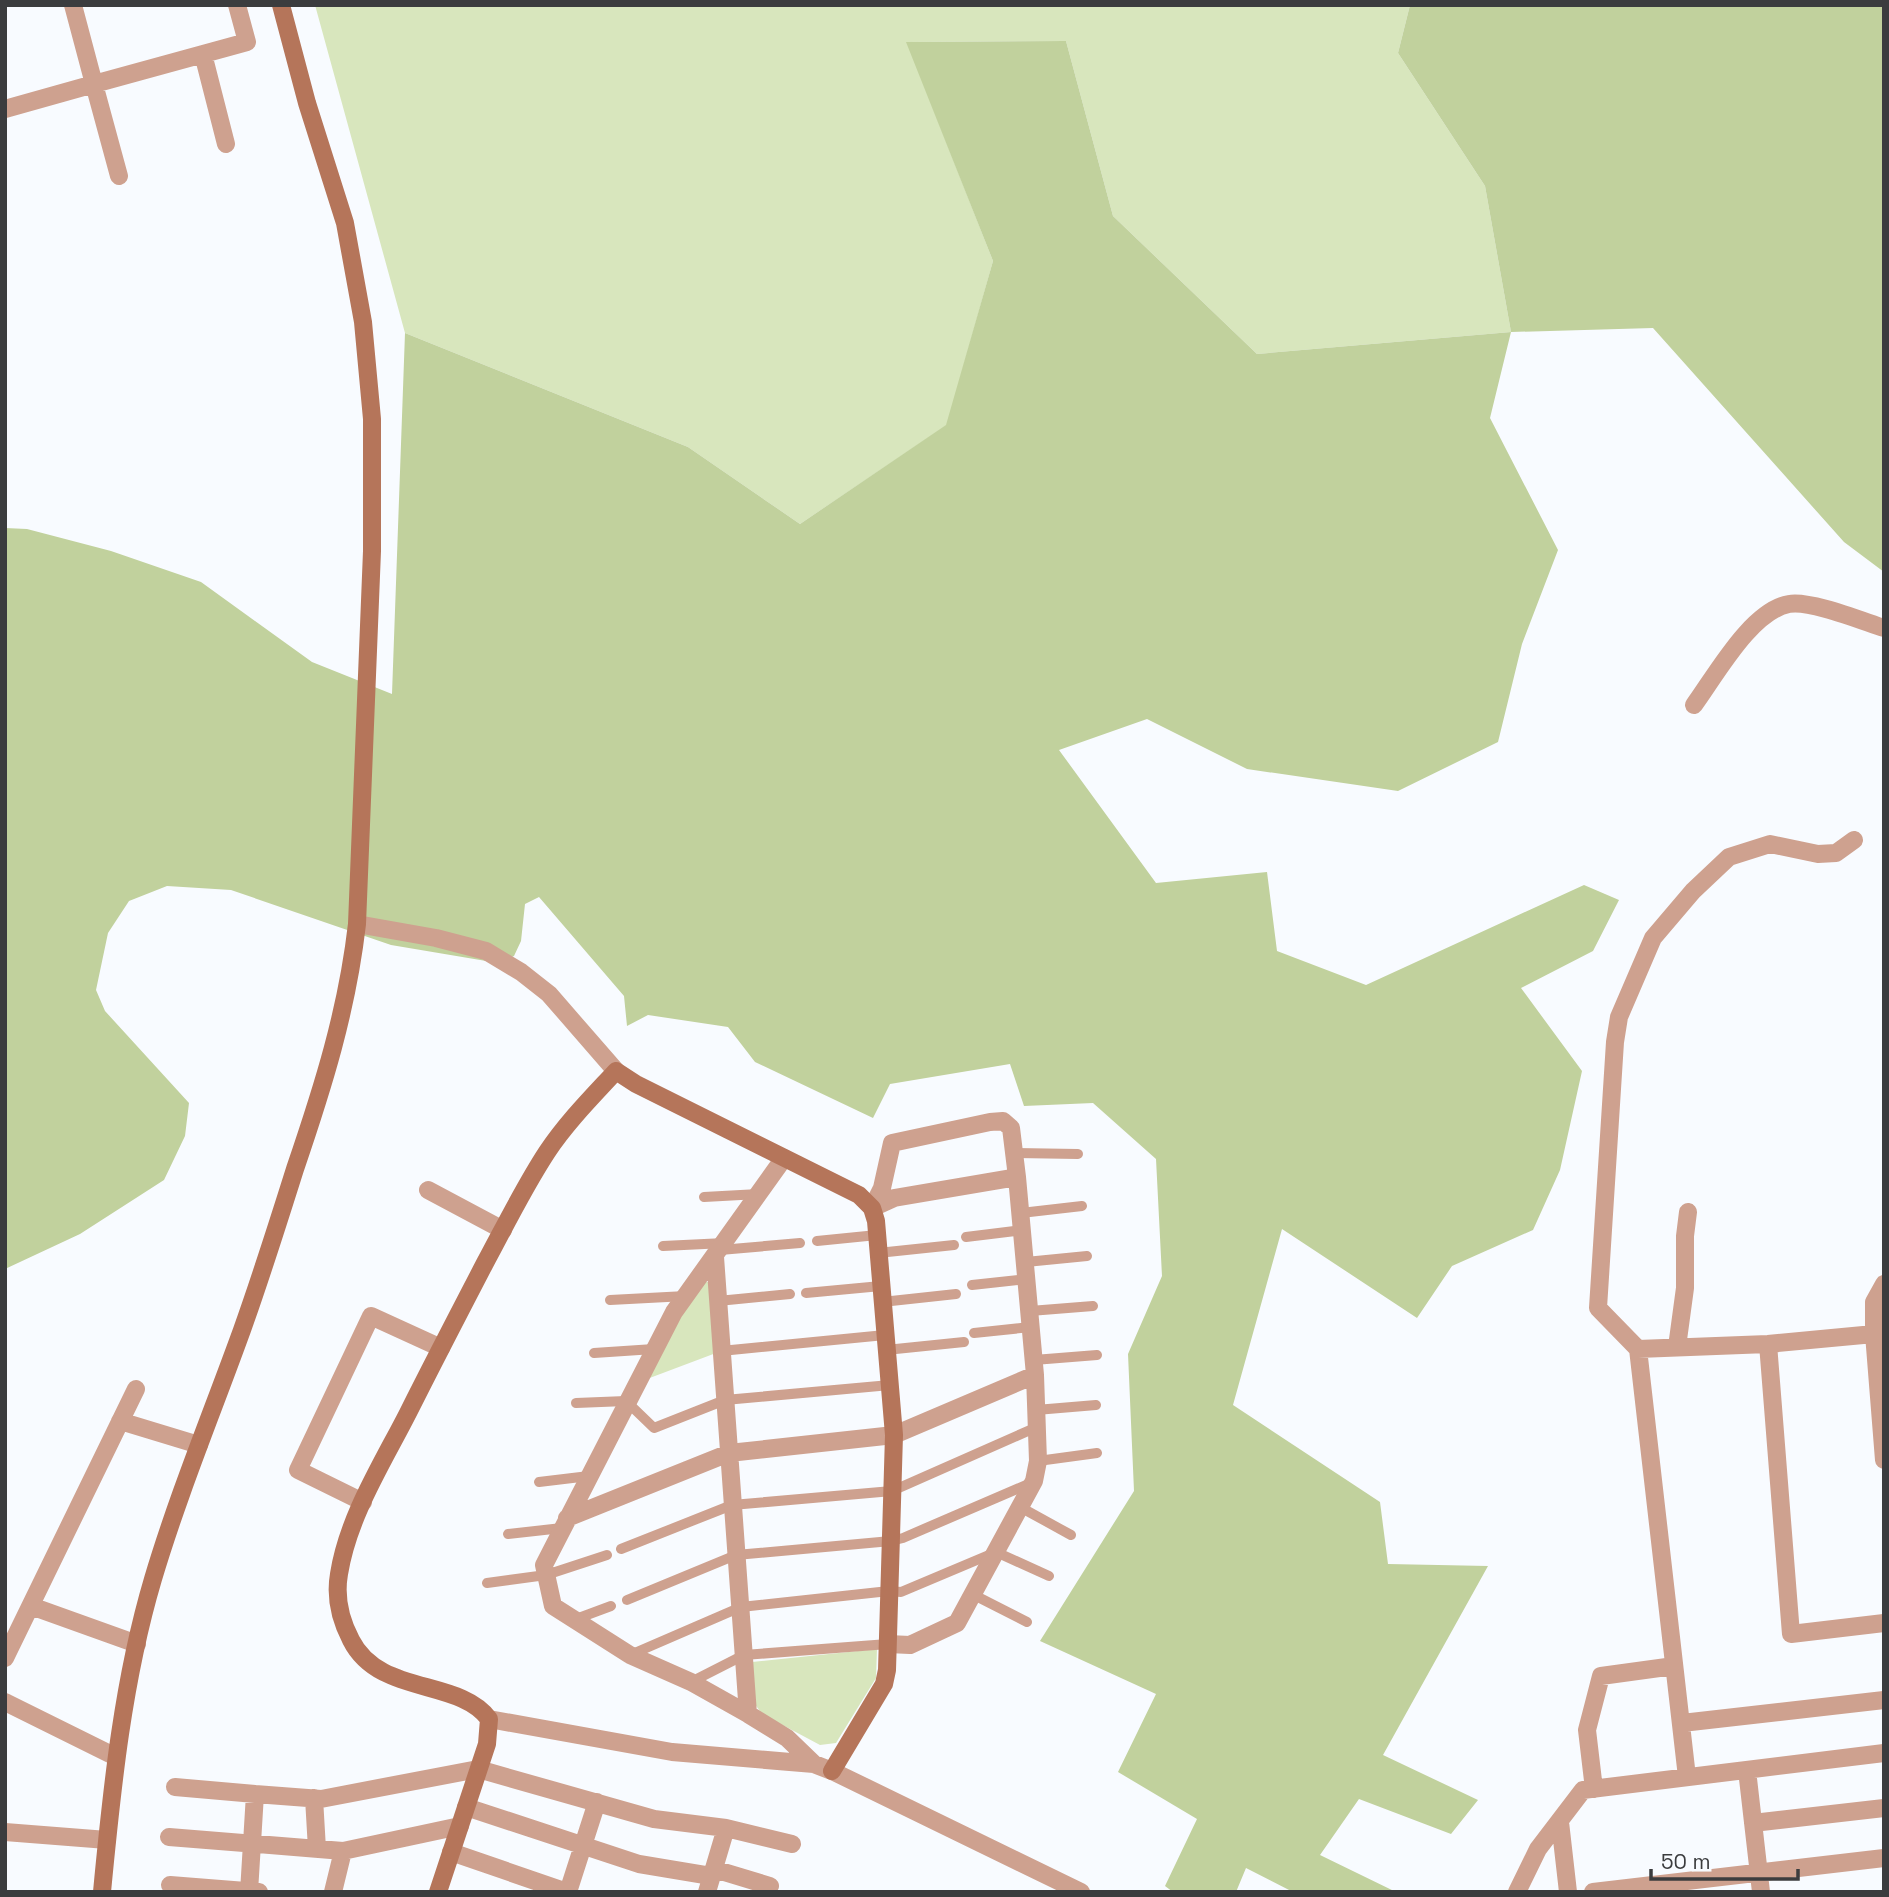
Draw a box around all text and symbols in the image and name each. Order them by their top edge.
scale bar [1651,1838,1798,1882]
text: 50 m [1661,1848,1711,1875]

